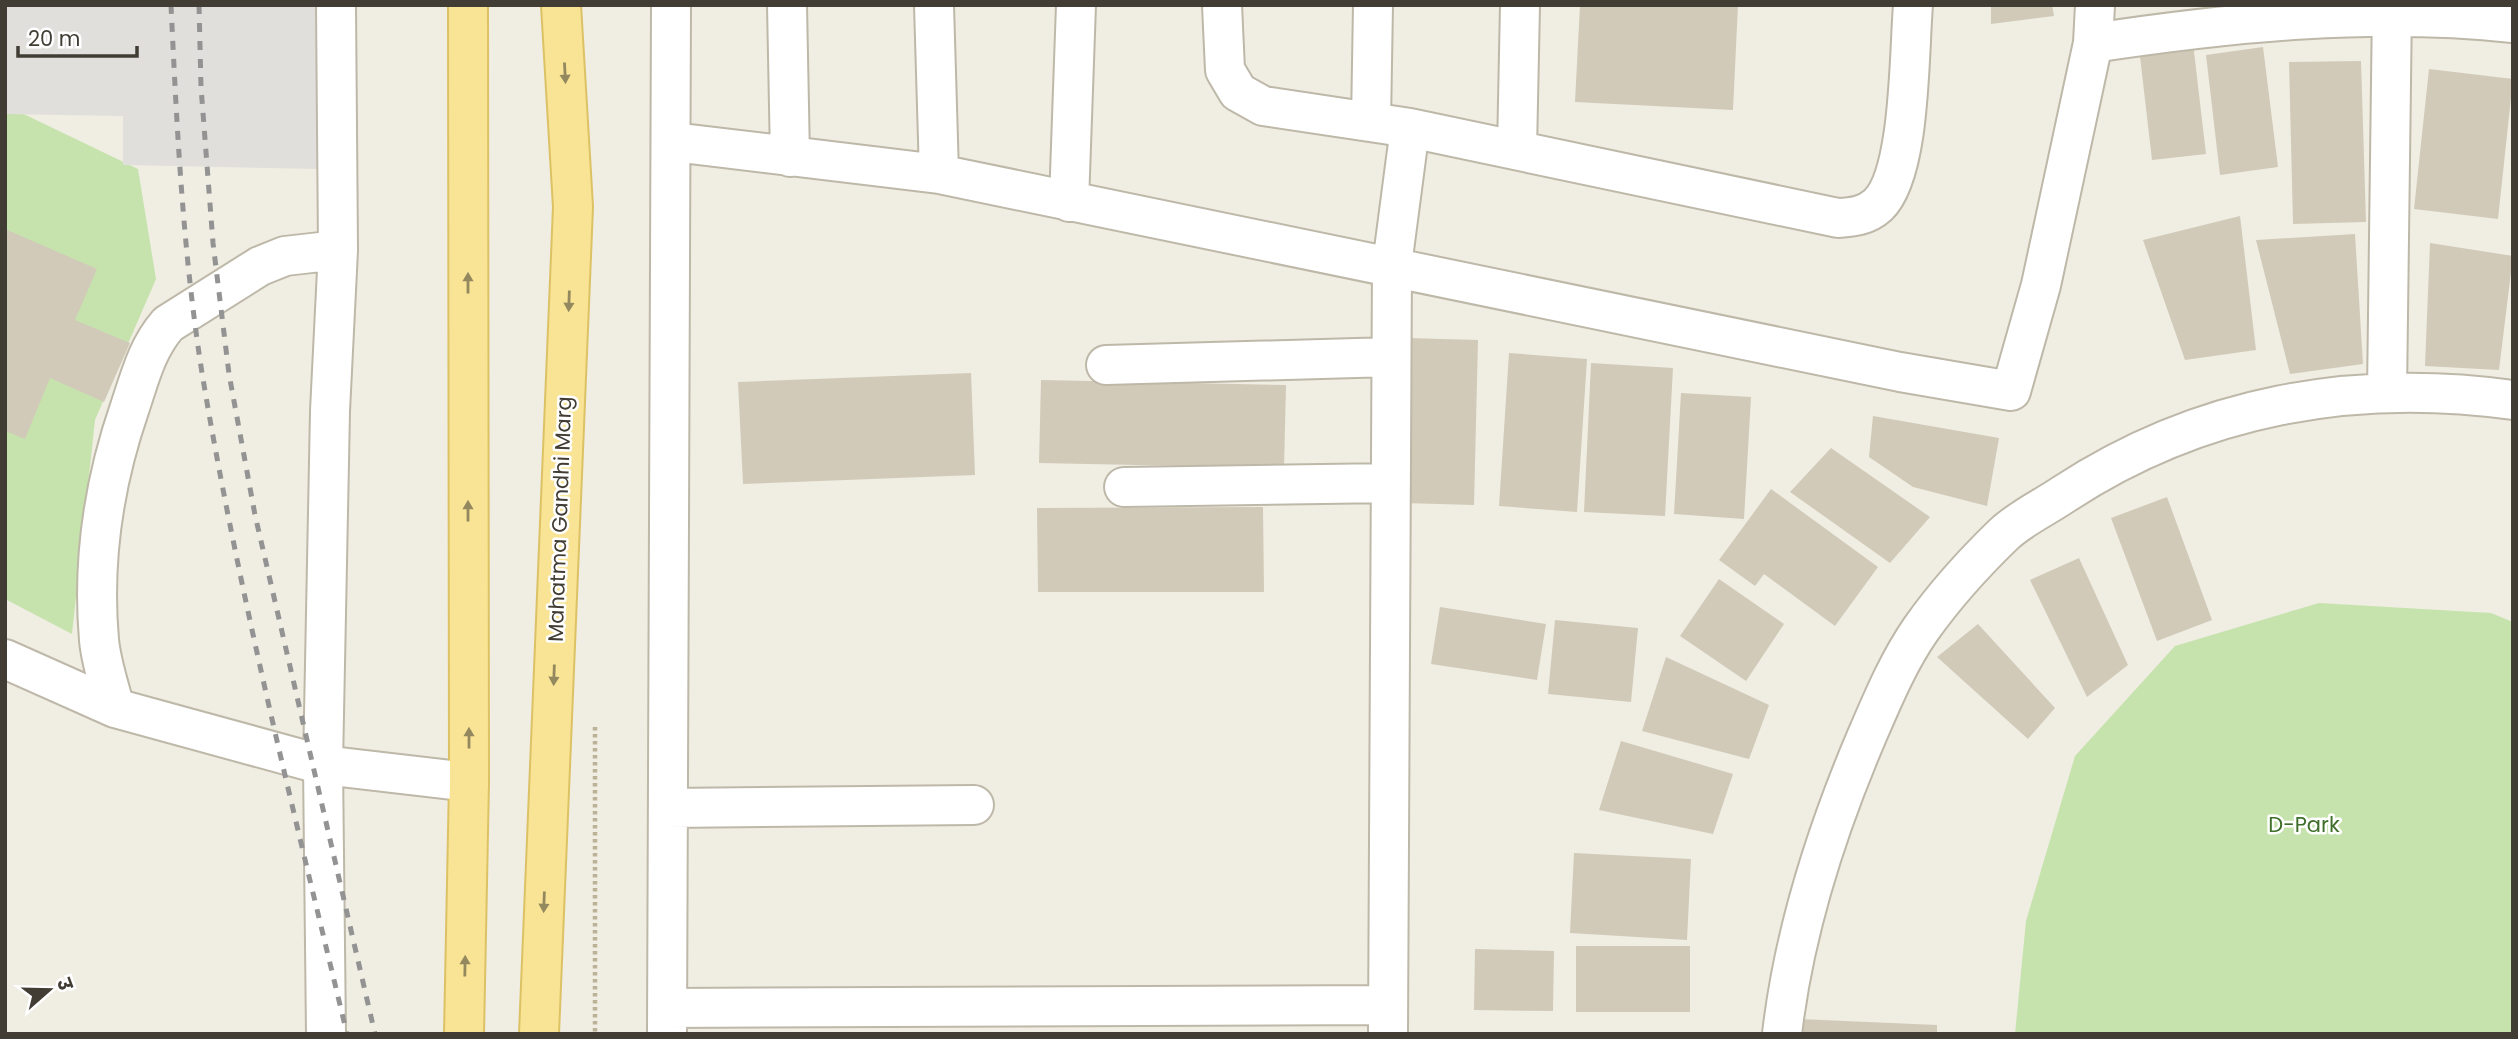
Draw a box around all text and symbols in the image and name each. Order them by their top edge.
scale bar [18,14,136,58]
text: 20 m [28,24,81,53]
one-way arrow [560,63,571,85]
one-way arrow [462,272,474,294]
one-way arrow [564,290,575,312]
street label: Mahatma Gandhi Marg [541,396,578,642]
one-way arrow [462,499,474,521]
one-way arrow [548,664,559,686]
one-way arrow [463,727,475,749]
park label: D-Park [2268,810,2340,839]
one-way arrow [539,891,550,913]
one-way arrow [460,954,471,976]
north arrow [14,955,84,1025]
text: उ [50,974,79,995]

